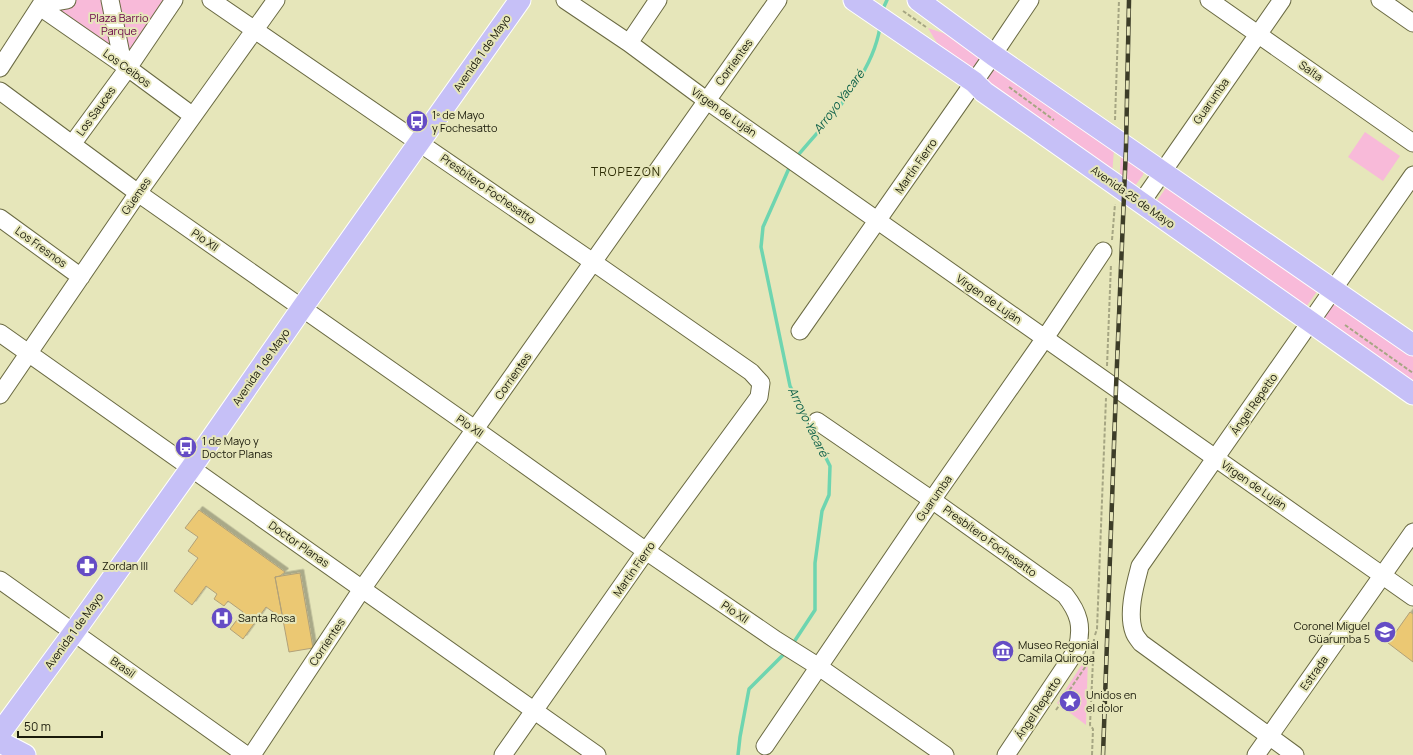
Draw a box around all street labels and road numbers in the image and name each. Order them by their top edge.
street label: Avenida 1 de Mayo [449,11,514,94]
street label: Corrientes [712,35,756,88]
street label: Los Ceibos [100,45,154,90]
street label: Salta [1296,57,1326,84]
street label: Guarumba [1189,75,1232,127]
street label: Los Sauces [73,83,119,138]
street label: Virgen de Luján [688,83,760,140]
street label: Martín Fierro [891,135,940,196]
street label: Presbítero Fochesatto [438,150,539,227]
street label: Avenida 25 de Mayo [1088,162,1179,231]
street label: Güemes [117,174,154,217]
street label: Los Fresnos [12,223,70,271]
street label: Pio XII [189,225,222,254]
street label: Virgen de Luján [953,270,1025,327]
street label: Avenida 1 de Mayo [228,325,293,408]
street label: Corrientes [491,349,534,402]
street label: Ángel Repetto [1227,370,1281,438]
street label: Pio XII [454,411,487,440]
street label: Virgen de Luján [1218,456,1290,513]
street label: Guarumba [912,472,955,524]
street label: Presbítero Fochesatto [940,501,1041,580]
street label: Doctor Planas [266,517,333,570]
street label: Martín Fierro [609,538,658,599]
street label: Avenida 1 de Mayo [41,589,107,672]
street label: Pio XII [719,597,752,626]
street label: Corrientes [305,615,348,668]
street label: Estrada [1296,652,1331,693]
street label: Brasil [108,653,139,681]
street label: Ángel Repetto [1011,673,1064,742]

